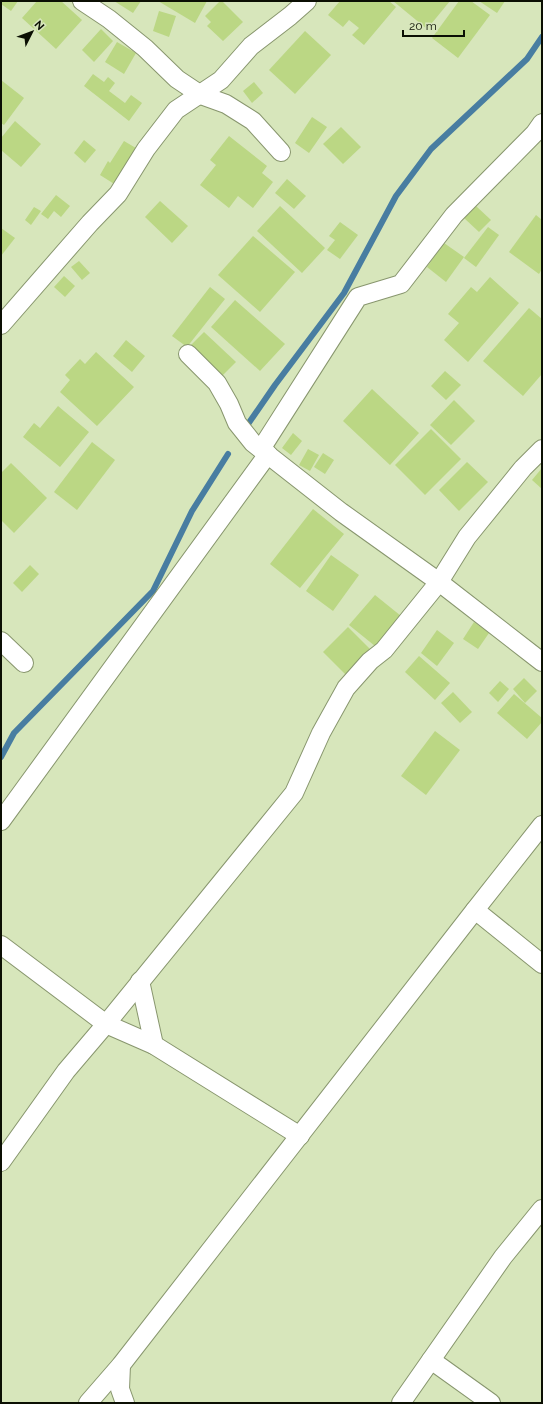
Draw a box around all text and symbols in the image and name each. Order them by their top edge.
north arrow [12,12,52,52]
scale bar [403,12,464,38]
text: N [31,18,47,33]
text: 20 m [409,19,437,33]

